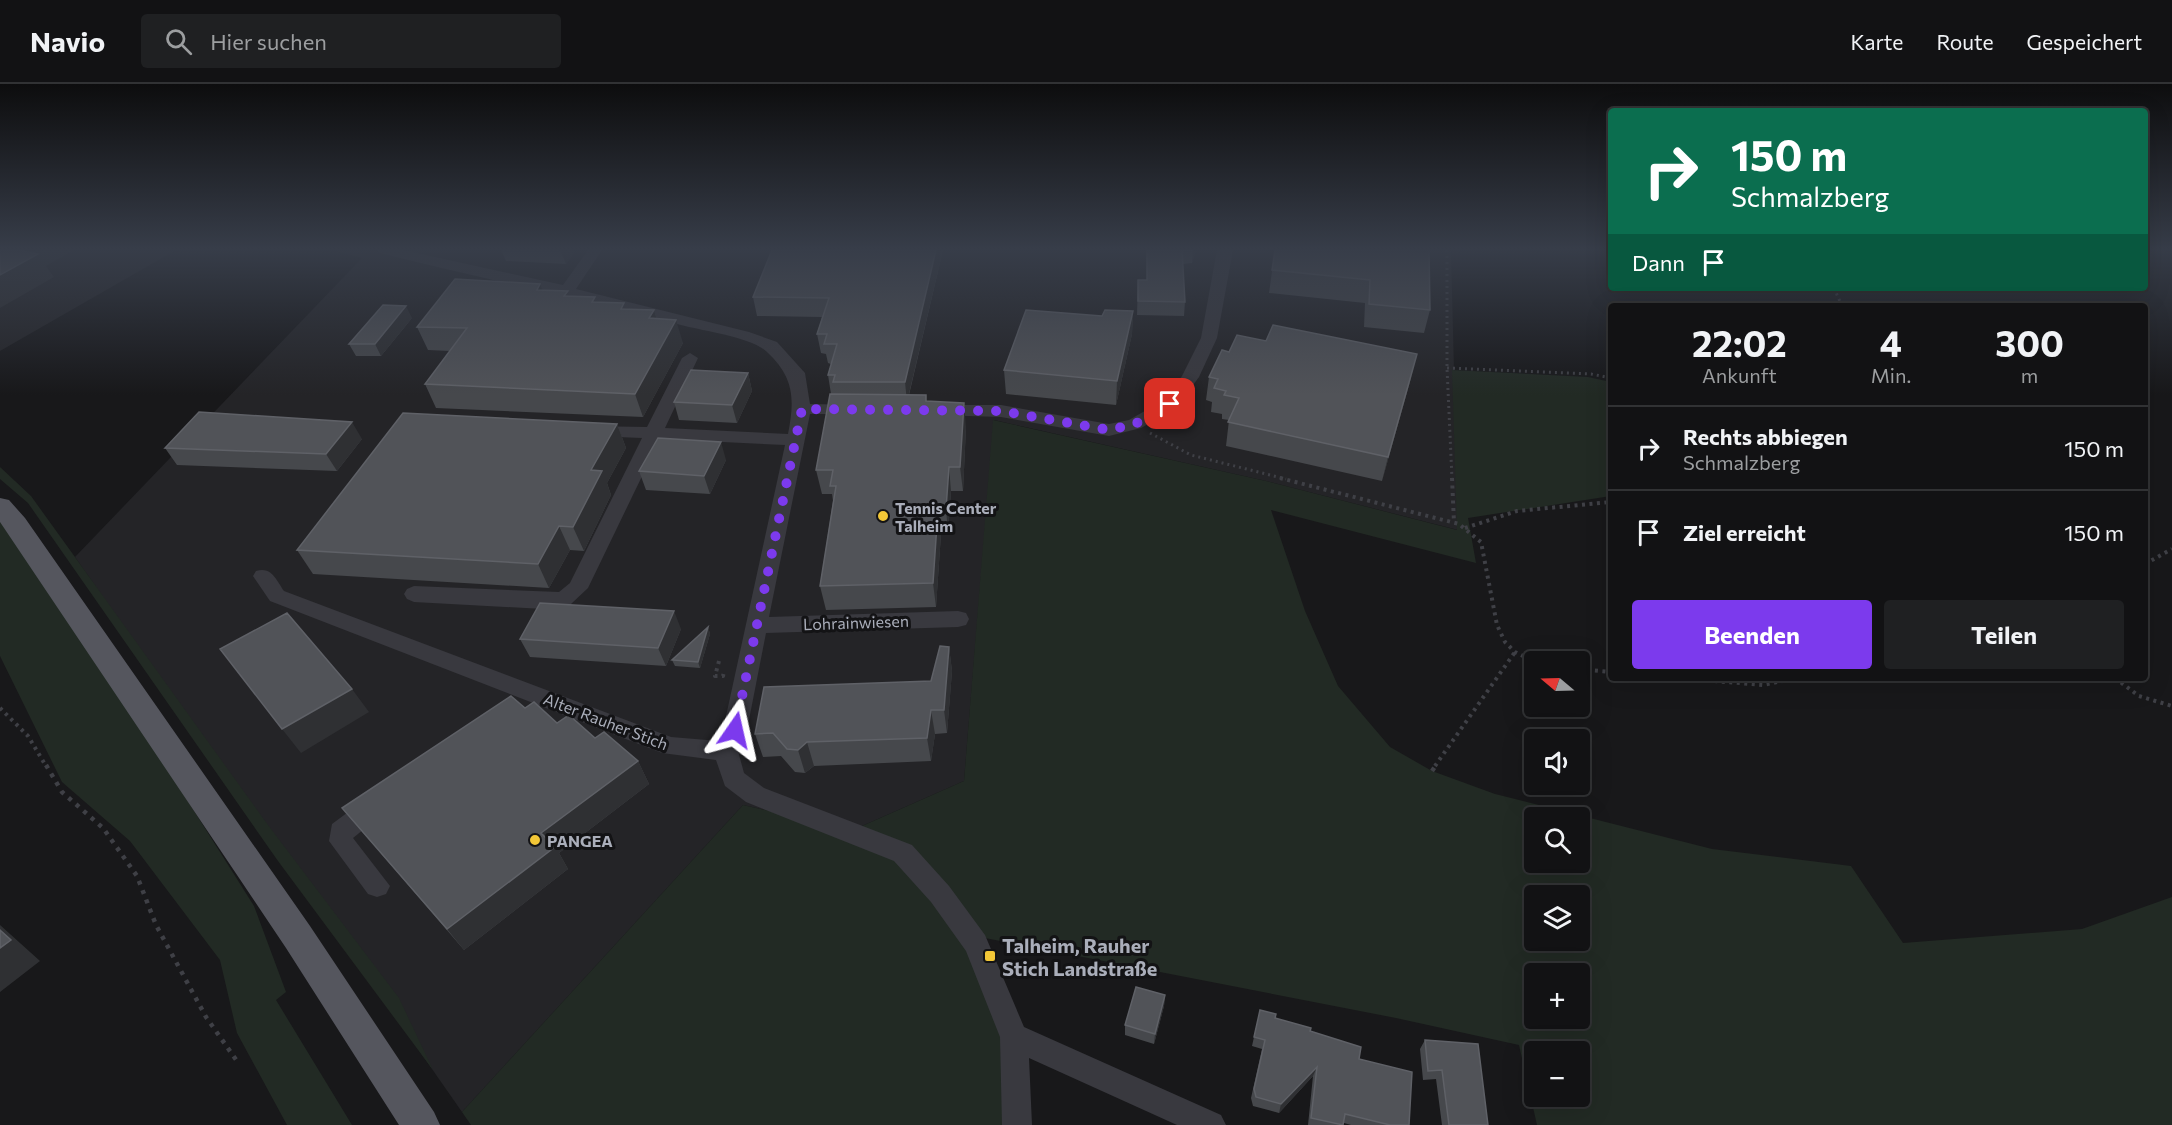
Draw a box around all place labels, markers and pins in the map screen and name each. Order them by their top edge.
pin [1144,378,1195,429]
place label: Tennis Center Talheim [895,498,997,535]
marker: Tennis Center Talheim [876,509,890,523]
place label: PANGEA [547,831,613,850]
marker: PANGEA [528,833,542,847]
place label: Talheim, Rauher Stich Landstraße [1002,933,1157,980]
marker: Talheim, Rauher Stich Landstraße [983,949,997,963]

